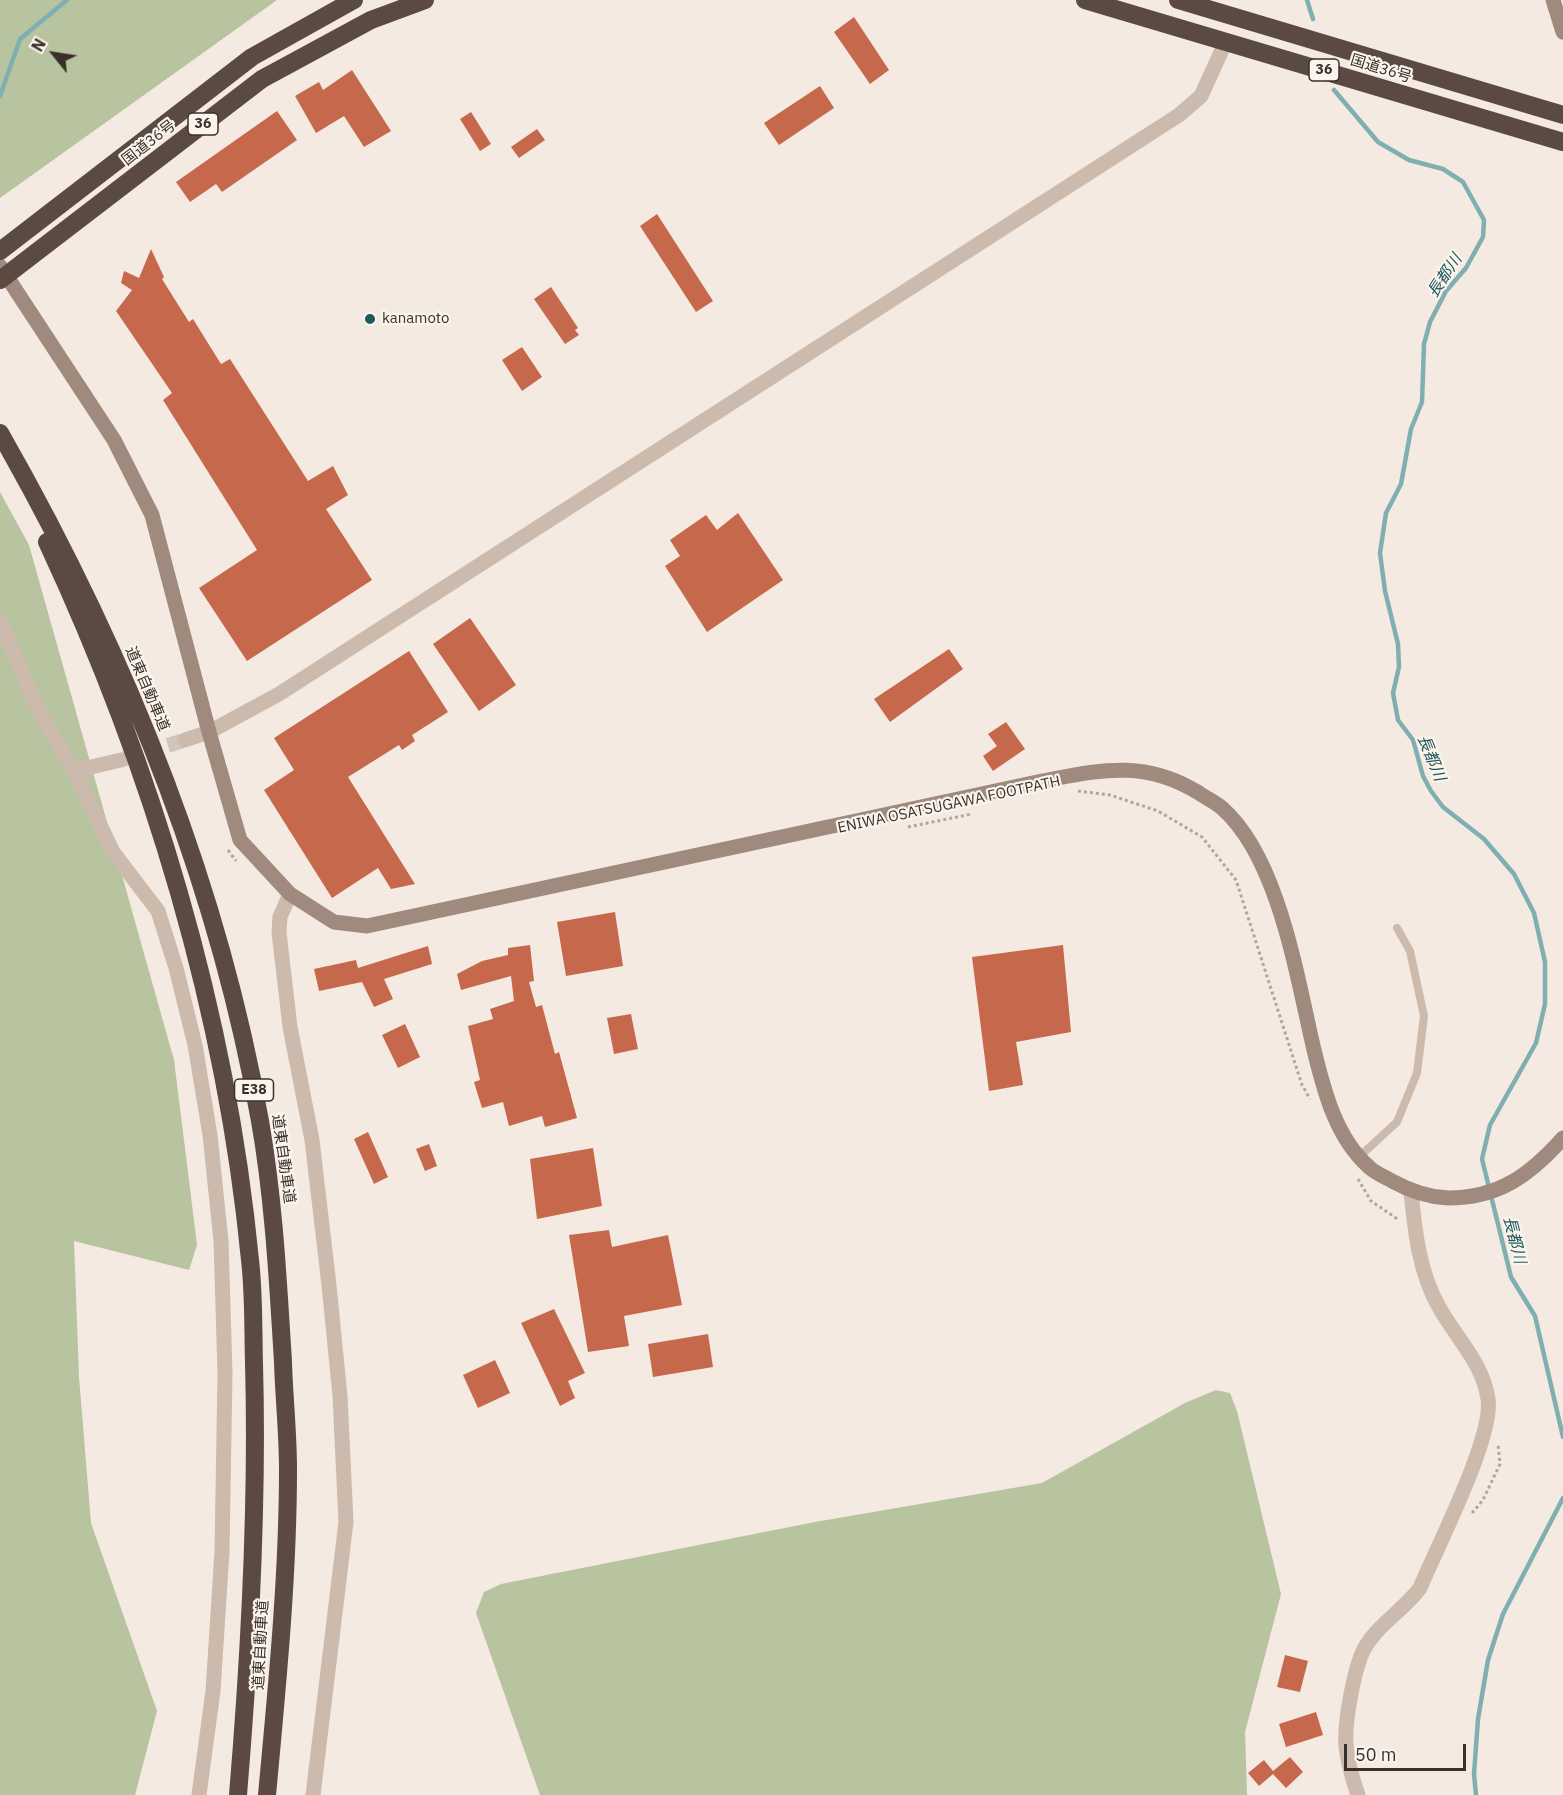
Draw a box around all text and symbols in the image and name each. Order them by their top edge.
north arrow [24,24,84,84]
text: N [27,35,50,55]
street label: 国道36号 [1348,51,1414,87]
road number: 36 [1309,59,1339,81]
road number: 36 [188,113,218,135]
street label: 国道36号 [119,117,179,169]
water label: 長都川 [1424,251,1466,301]
place label: kanamoto [382,310,449,328]
marker: kanamoto [363,312,377,326]
street label: 道東自動車道 [121,644,173,734]
water label: 長都川 [1413,732,1449,784]
street label: ENIWA OSATSUGAWA FOOTPATH [836,773,1062,837]
road number: E38 [234,1079,274,1101]
street label: 道東自動車道 [268,1113,298,1205]
water label: 長都川 [1499,1214,1529,1266]
street label: 道東自動車道 [250,1600,272,1690]
scale bar [1347,1732,1468,1770]
text: 50 m [1355,1743,1397,1766]

